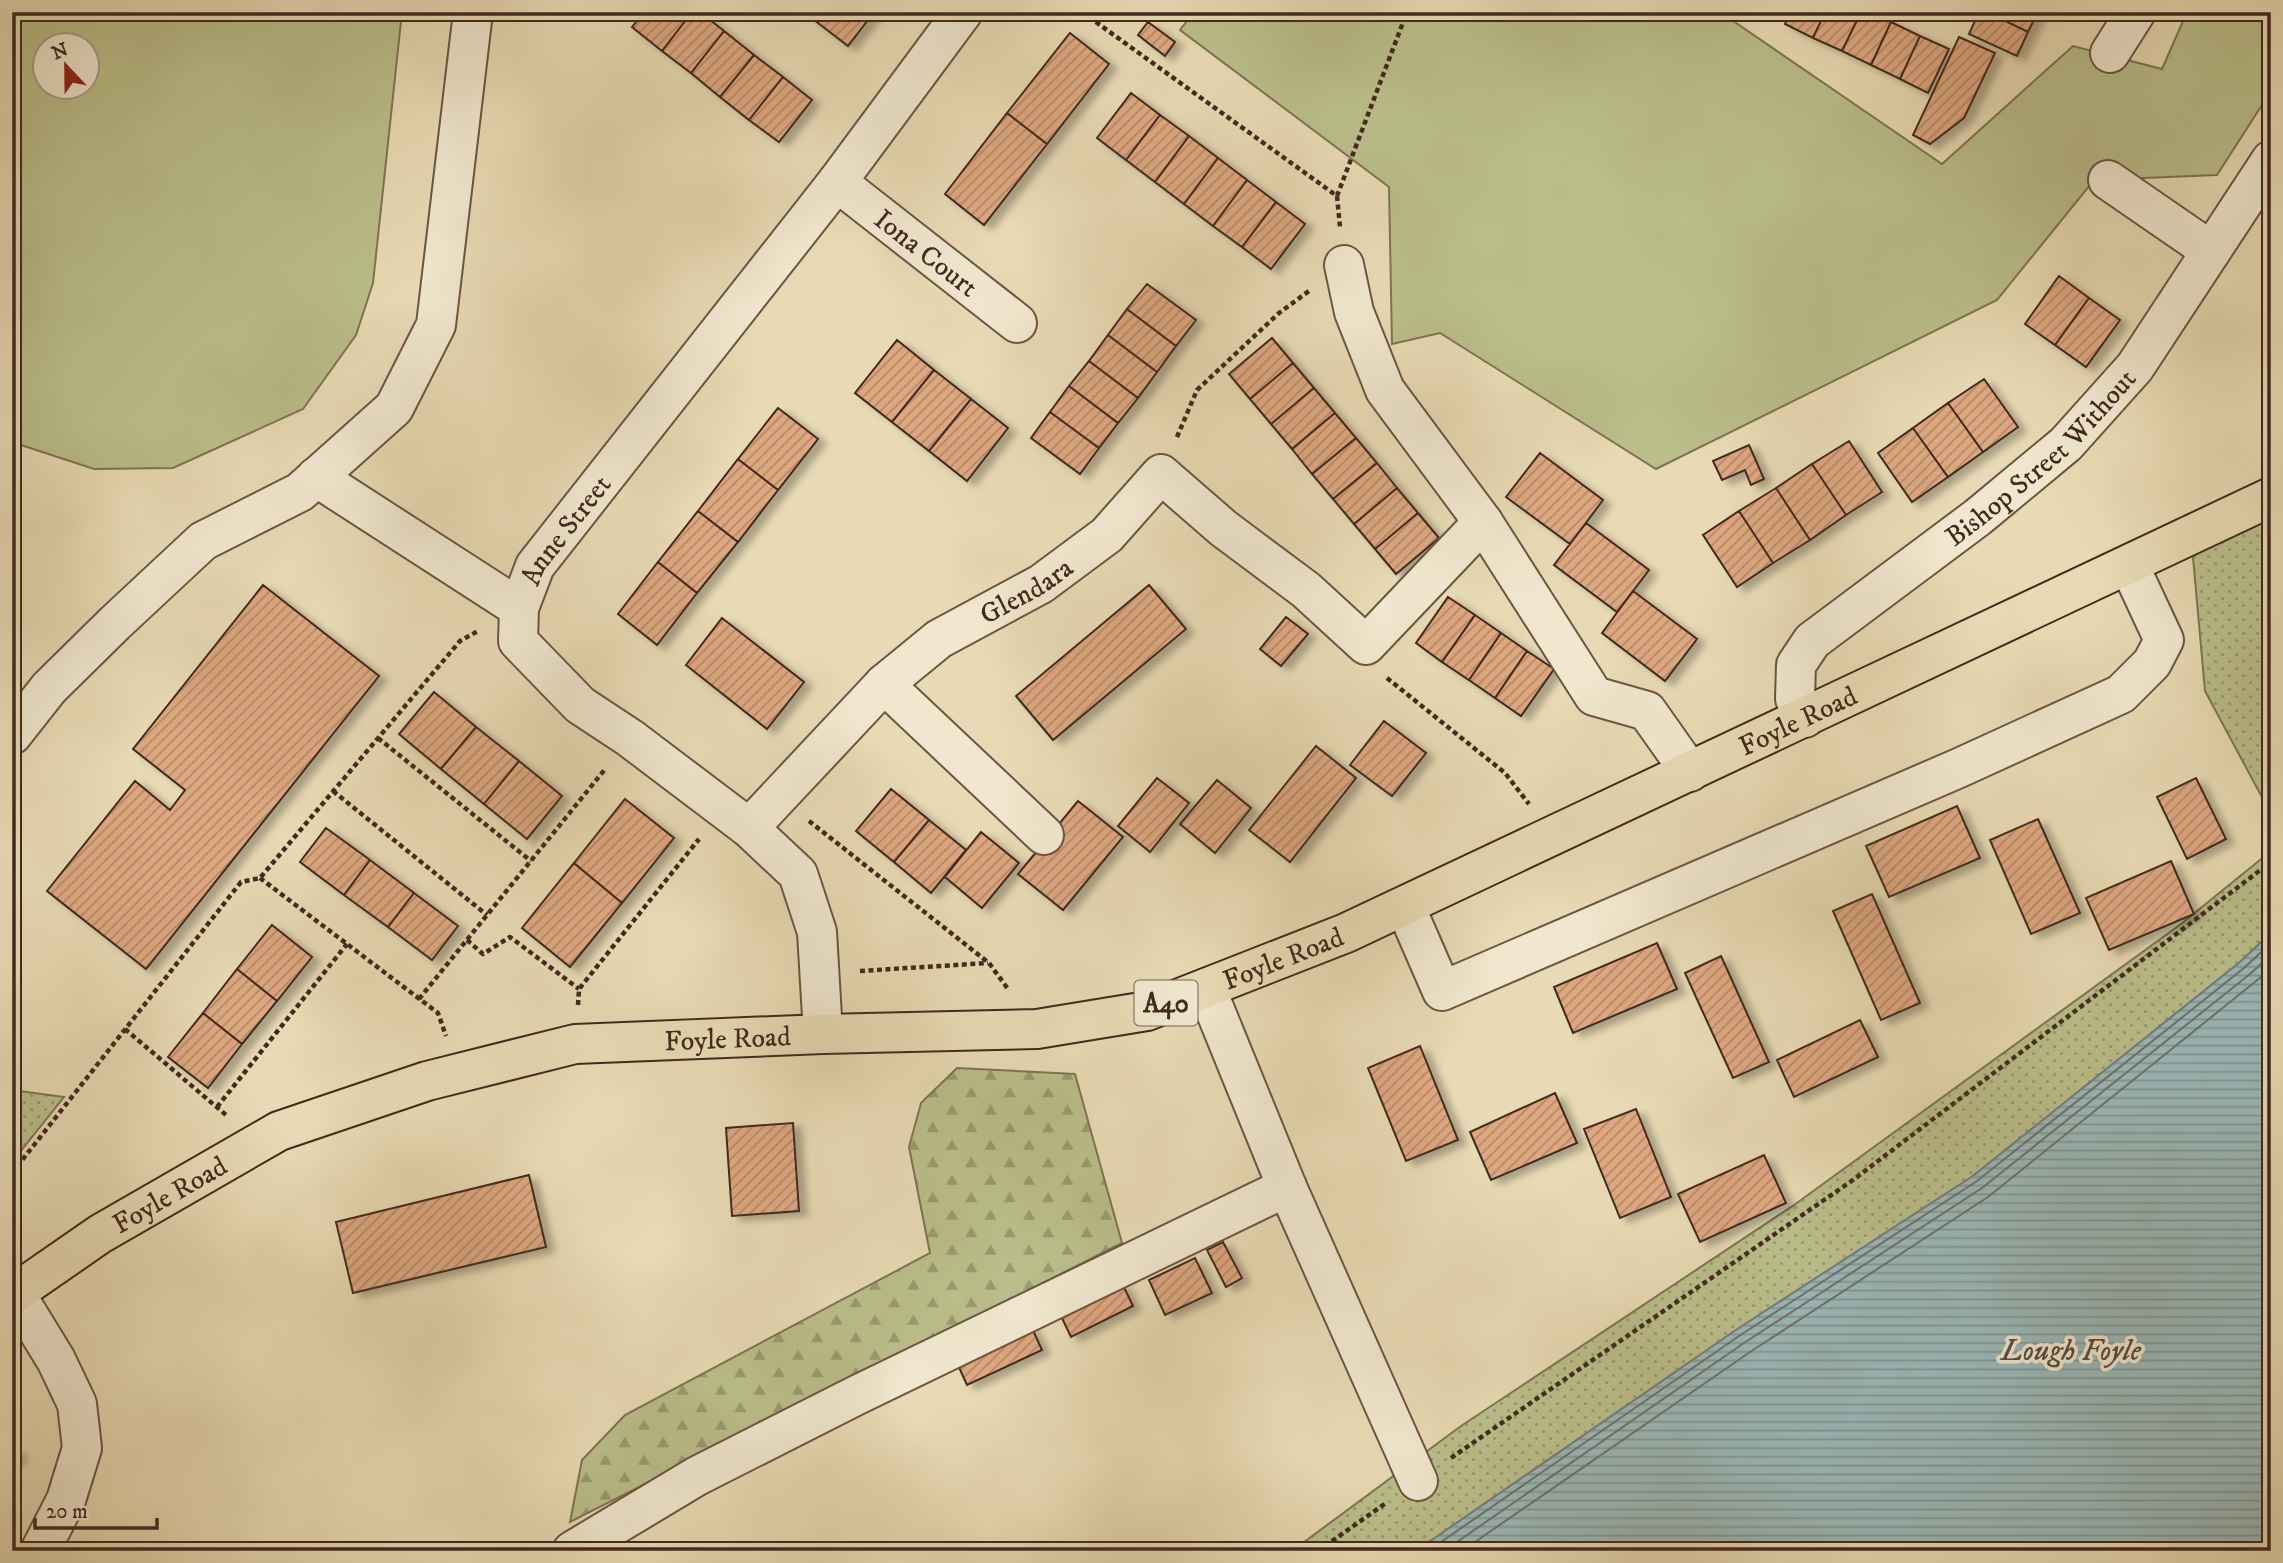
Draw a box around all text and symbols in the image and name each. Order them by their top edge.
north arrow [32,32,102,102]
text: N [49,38,72,65]
street label: Iona Court [867,202,985,305]
street label: Bishop Street Without [1939,362,2144,554]
street label: Anne Street [513,468,619,591]
street label: Glendara [974,550,1080,633]
street label: Foyle Road [1733,679,1863,764]
street label: Foyle Road [1218,920,1349,999]
road number: A40 [1134,980,1198,1026]
street label: Foyle Road [664,1019,792,1059]
street label: Foyle Road [106,1149,234,1242]
water label: Lough Foyle [1999,1333,2142,1370]
scale bar [35,1486,158,1530]
text: 20 m [46,1499,88,1525]

